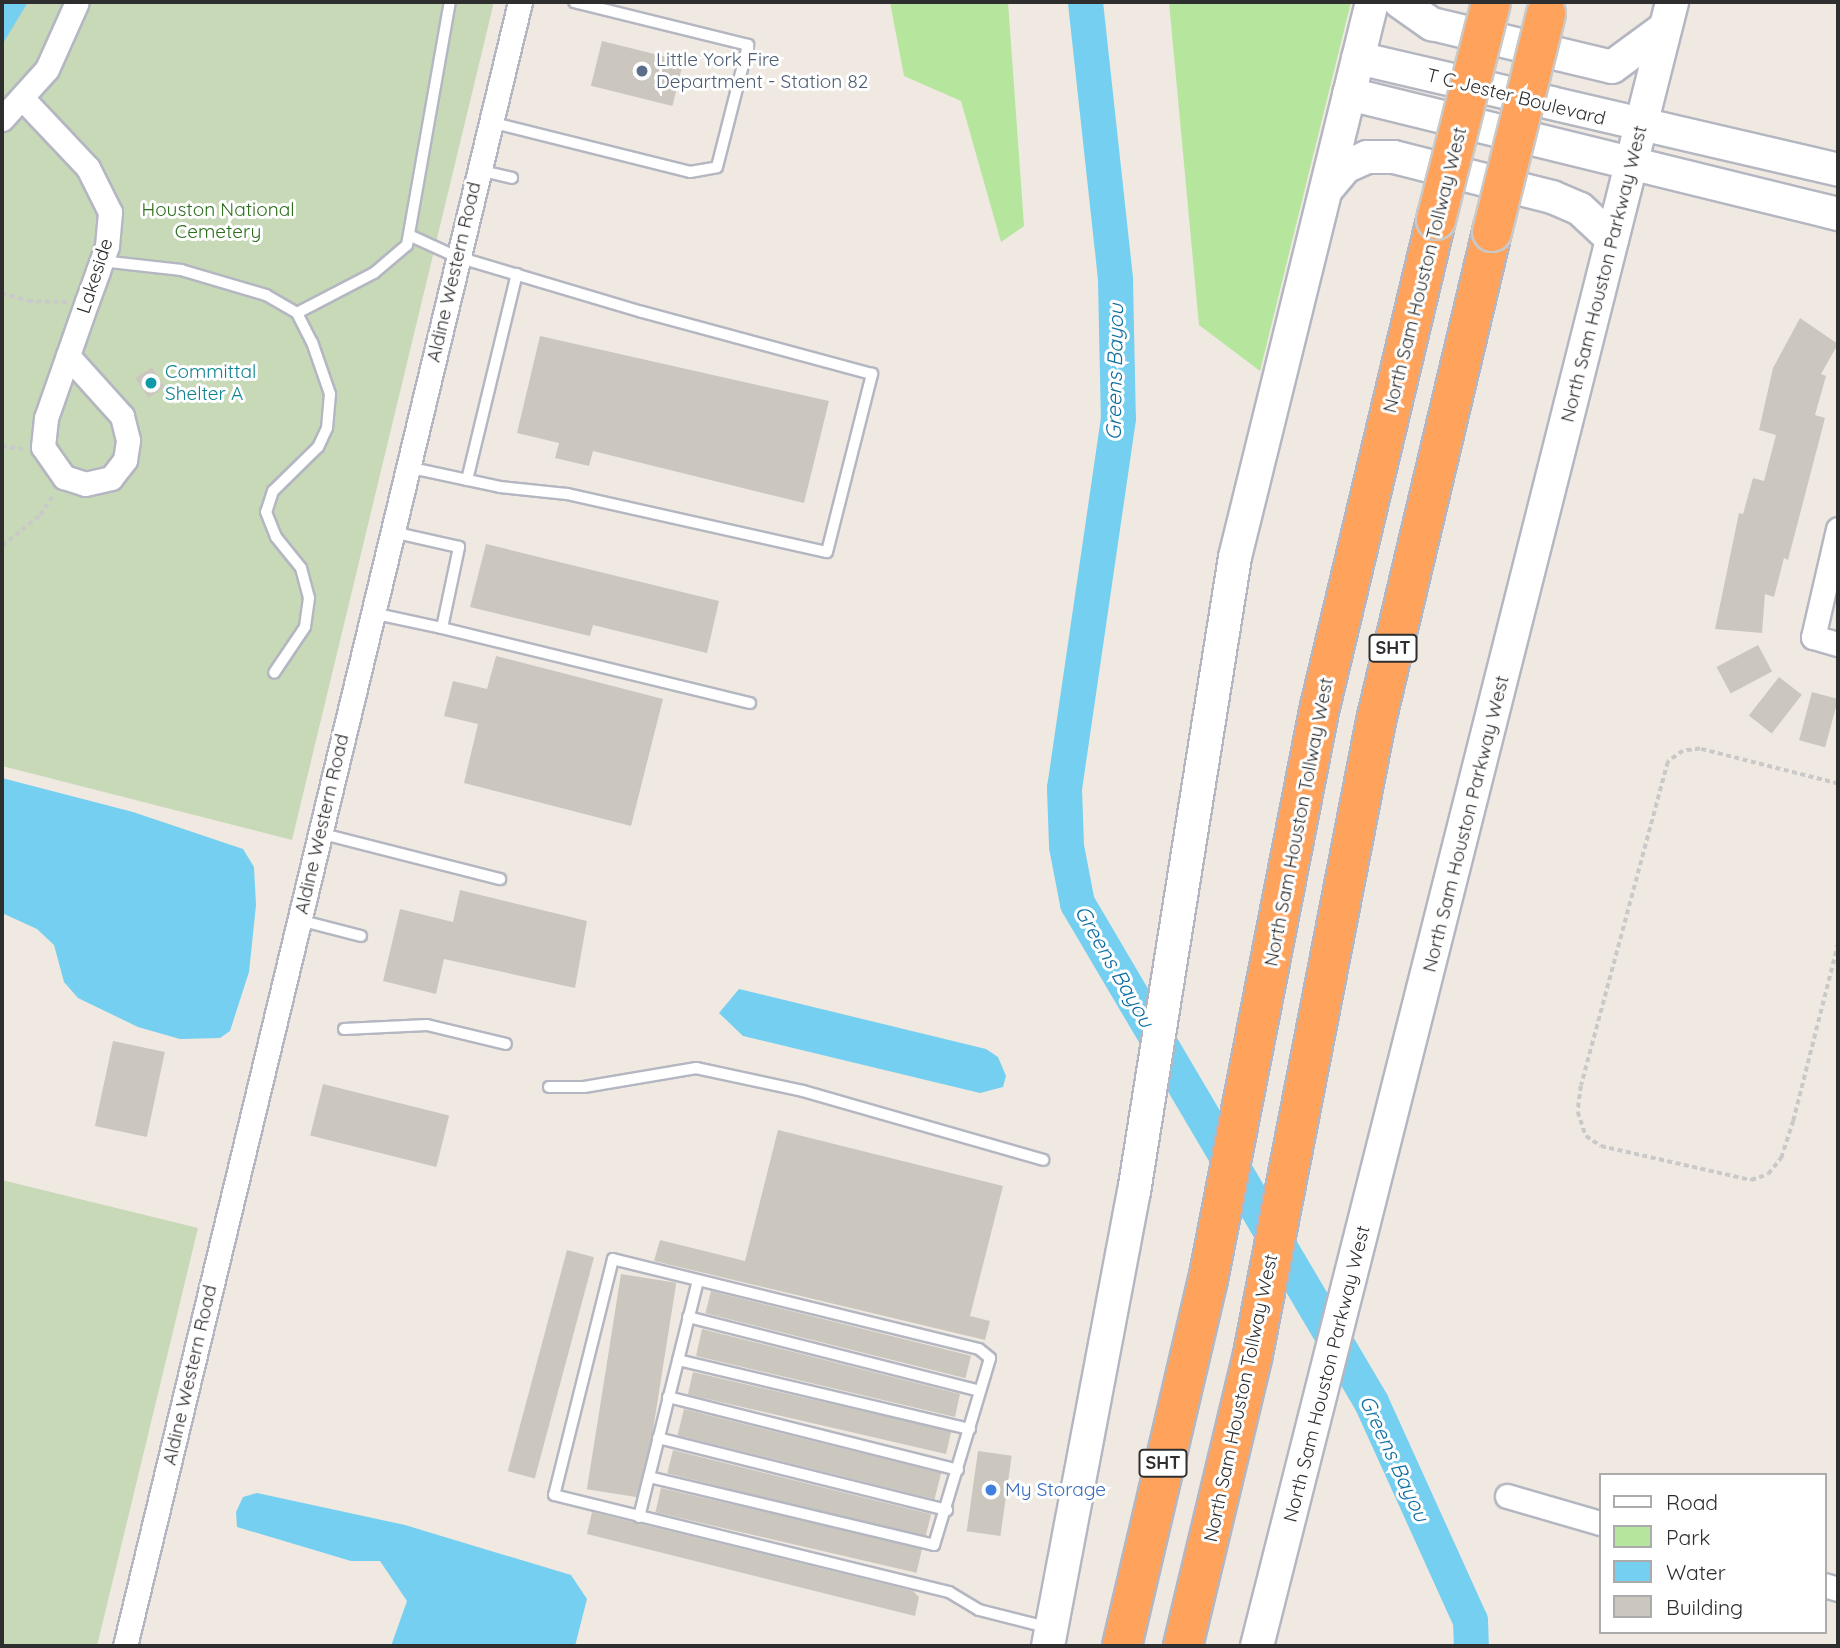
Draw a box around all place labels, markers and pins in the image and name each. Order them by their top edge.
place label: Little York Fire Department - Station 82 [656,49,868,93]
marker: Little York Fire Department - Station 82 [634,63,650,79]
place label: Committal Shelter A [165,361,256,405]
marker: Committal Shelter A [143,375,159,391]
place label: My Storage [1005,1479,1106,1501]
marker: My Storage [983,1482,999,1498]

